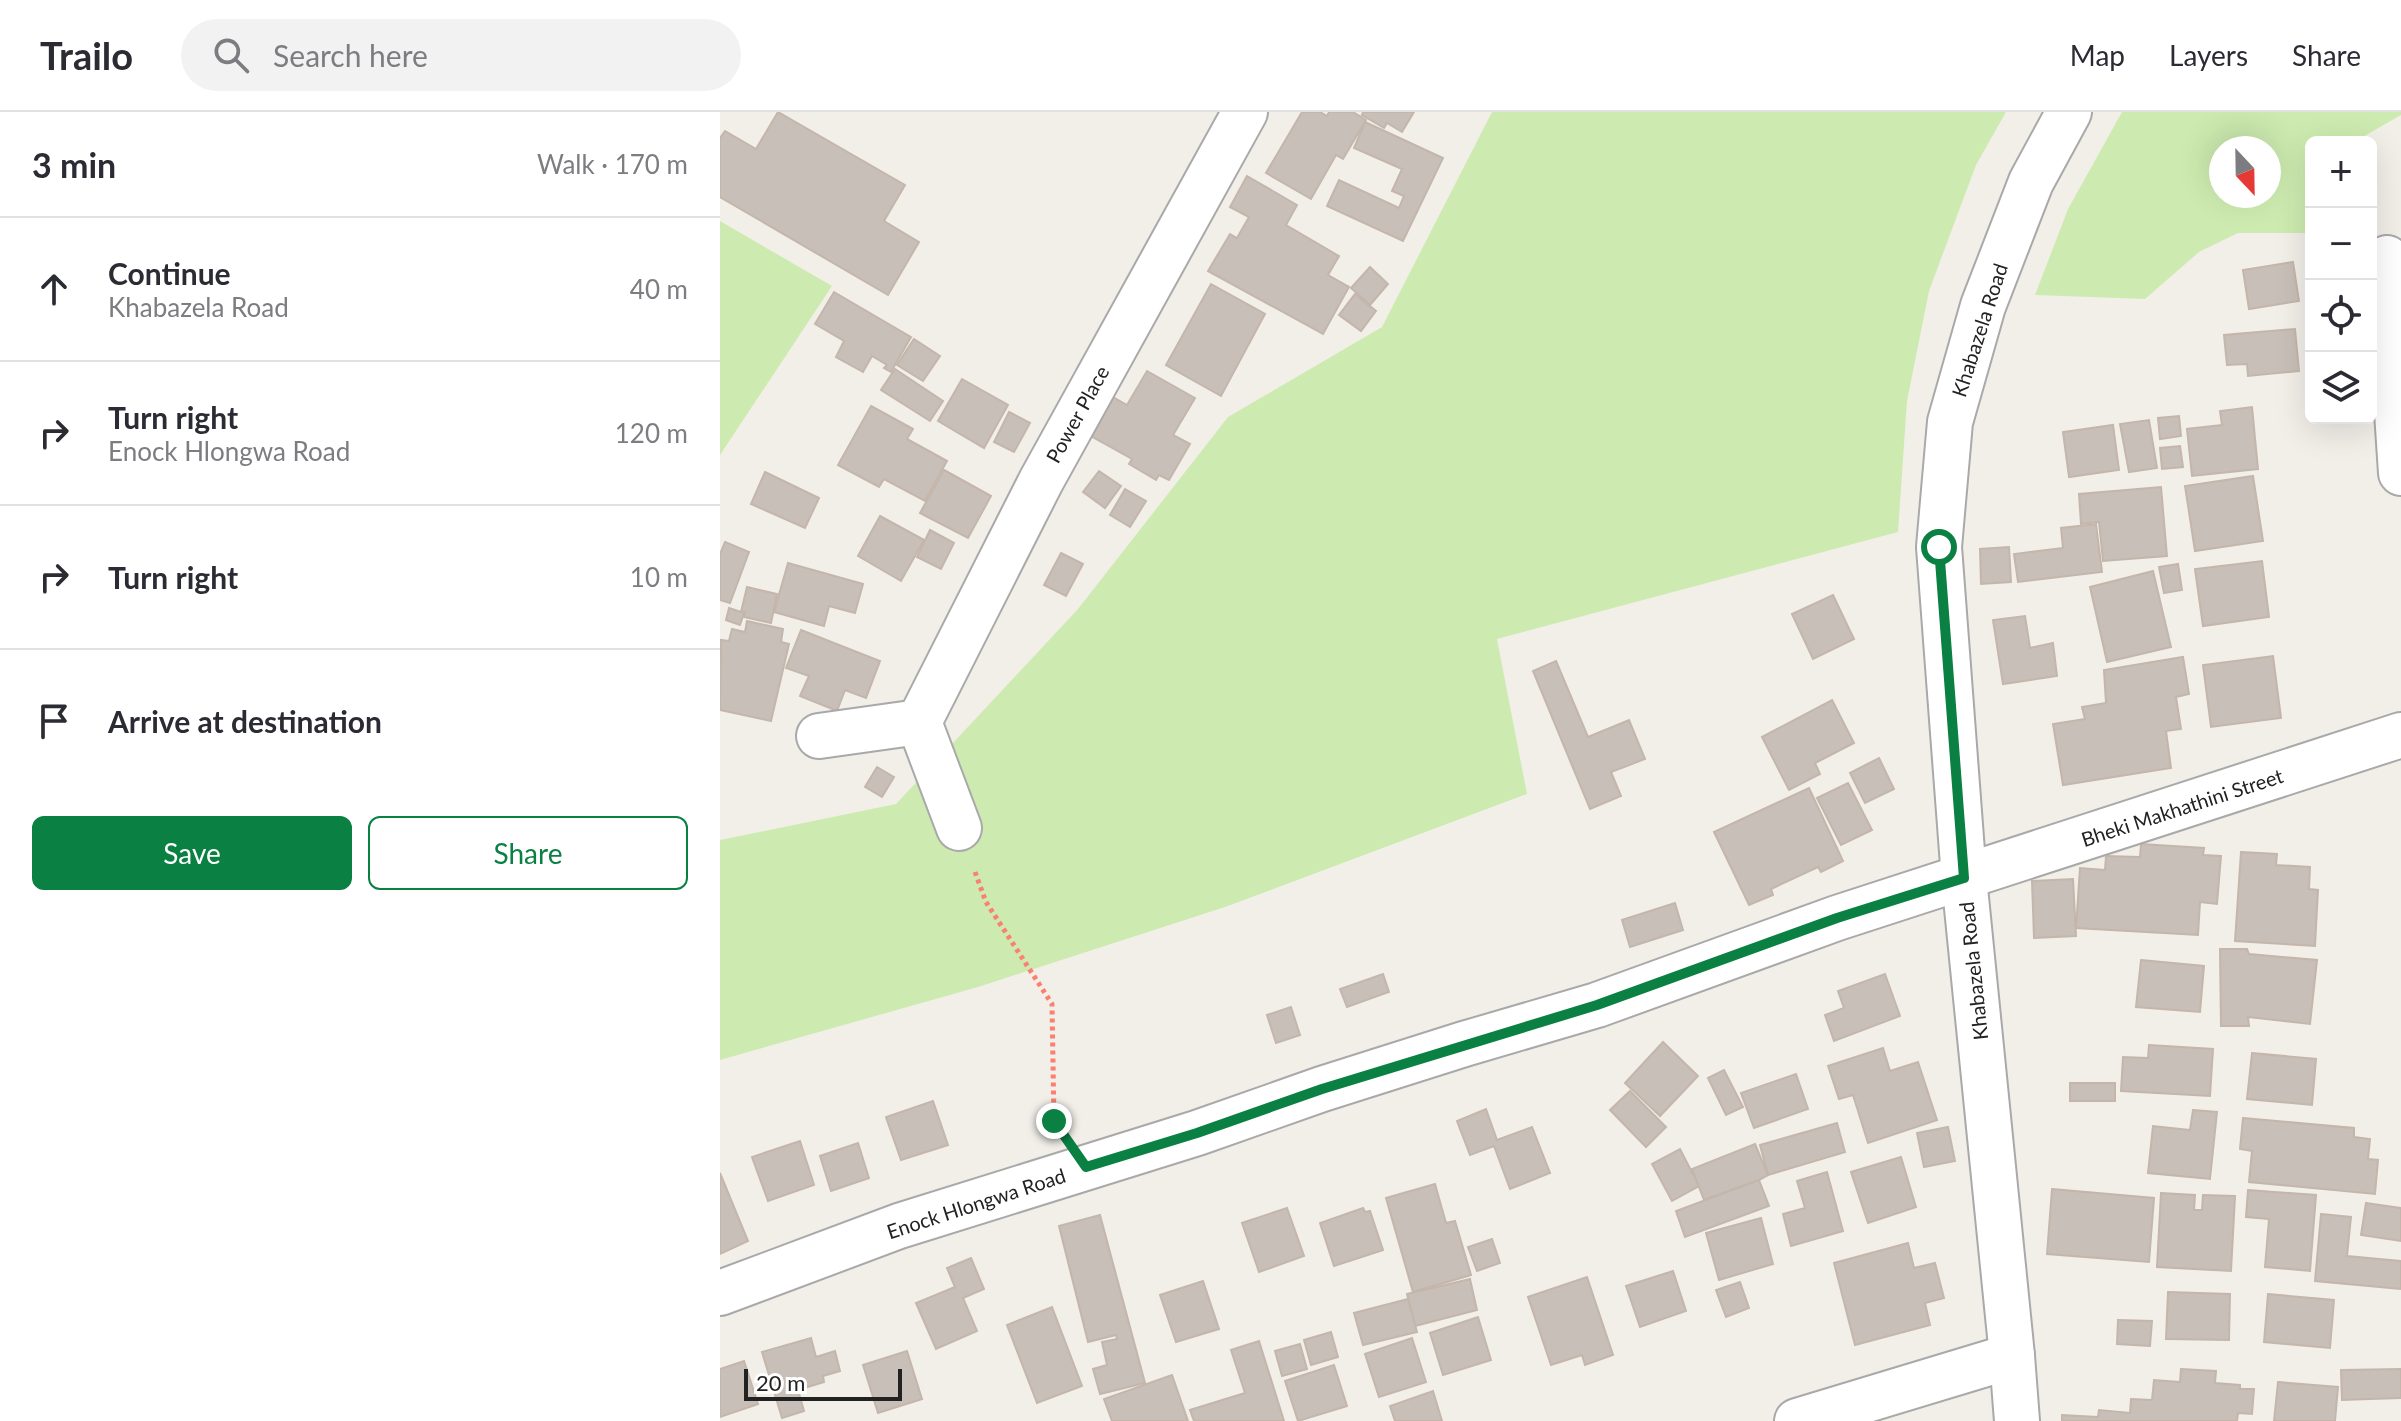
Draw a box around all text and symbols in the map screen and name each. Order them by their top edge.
search box [181,19,741,91]
text: Trailo [40,32,133,78]
icon: search [209,33,253,77]
text: Search here [273,37,428,73]
text: Map [2070,38,2125,72]
text: Layers [2169,38,2248,72]
text: Share [2292,38,2361,72]
north arrow [2209,136,2281,208]
map controls [2305,136,2377,424]
button: + [2305,136,2377,208]
text: 3 min [32,144,116,185]
text: Walk · 170 m [537,148,688,180]
button: − [2305,208,2377,280]
text: Continue [108,255,231,291]
street label: Khabazela Road [1946,260,2012,400]
icon: ahead [32,267,76,311]
text: 40 m [630,273,688,305]
button: locate [2305,280,2377,352]
text: Khabazela Road [108,291,289,323]
button: layers [2305,352,2377,424]
street label: Power Place [1040,361,1114,467]
text: Turn right [108,399,238,435]
icon: right [32,411,76,455]
text: 120 m [615,417,688,449]
text: Enock Hlongwa Road [108,435,350,467]
route start [1921,529,1957,565]
icon: right [32,555,76,599]
text: Turn right [108,559,238,595]
text: 10 m [630,561,688,593]
icon: arrive [32,699,76,743]
text: Arrive at destination [108,703,382,739]
street label: Bheki Makhathini Street [2078,763,2286,851]
button: Save [32,816,352,890]
button: Share [368,816,688,890]
street label: Khabazela Road [1954,901,1992,1041]
route end [1036,1103,1072,1139]
street label: Enock Hlongwa Road [884,1163,1068,1243]
scale bar [744,1365,902,1401]
text: 20 m [756,1369,805,1396]

